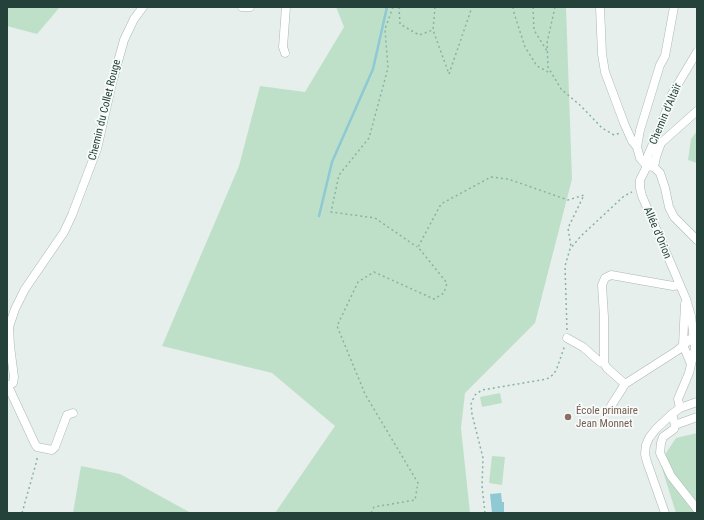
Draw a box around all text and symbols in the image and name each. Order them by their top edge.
street label: Chemin du Collet Rouge [86,58,124,162]
street label: Chemin d'Altaïr [647,81,685,147]
street label: Allée d'Orion [640,205,674,261]
place label: École primaire Jean Monnet [576,404,638,430]
marker: École primaire Jean Monnet [563,412,573,422]

